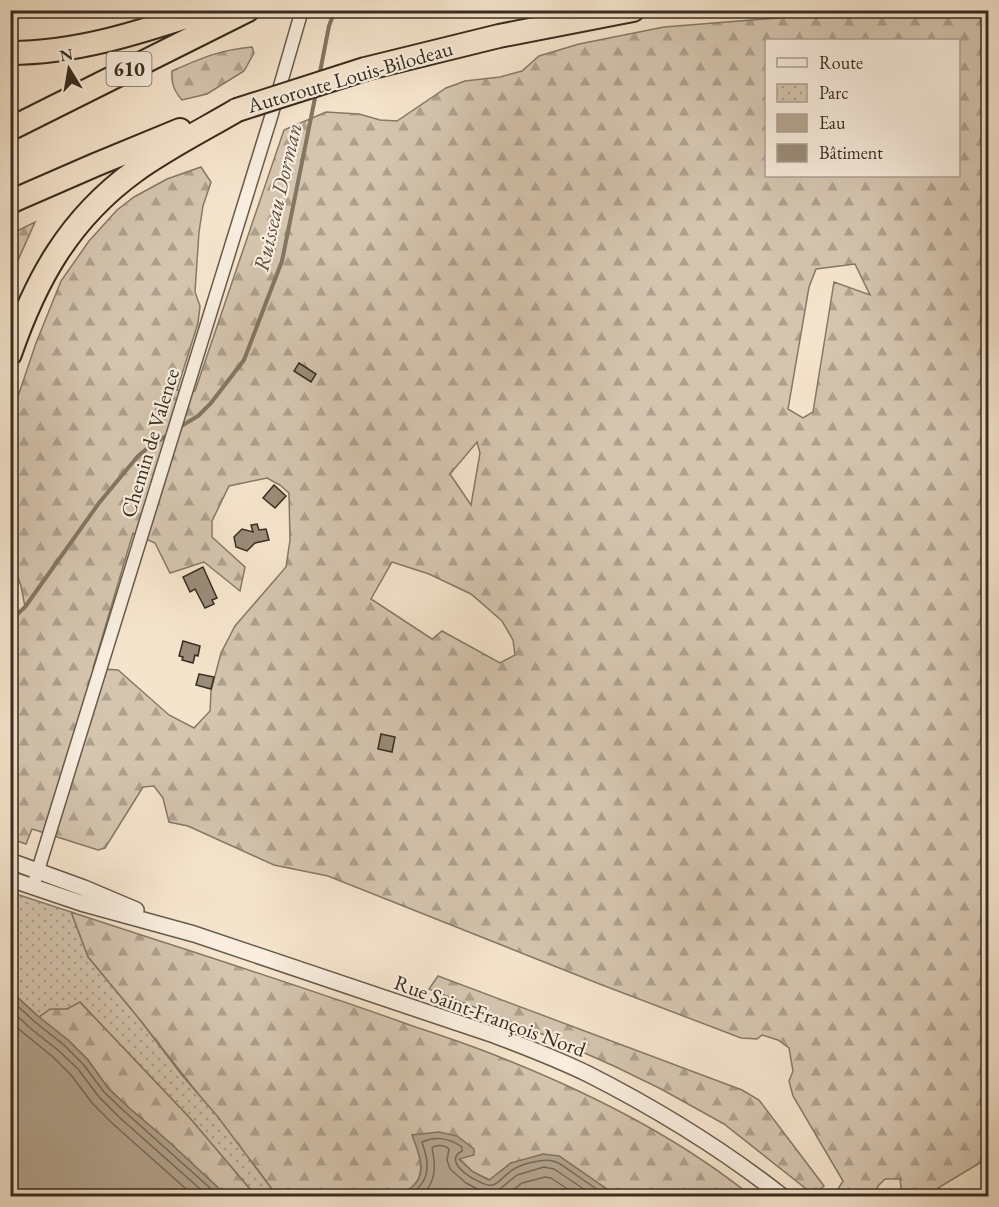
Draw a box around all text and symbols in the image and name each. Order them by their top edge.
street label: Autoroute Louis-Bilodeau [243,34,456,119]
north arrow [39,39,99,99]
legend [765,39,960,177]
text: N [58,43,75,66]
text: Route [819,51,863,74]
road number: 610 [106,52,152,86]
text: Parc [819,81,849,104]
text: Eau [819,111,846,134]
water label: Ruisseau Dorman [246,120,309,274]
text: Bâtiment [819,141,883,164]
street label: Chemin de Valence [114,365,185,521]
street label: Rue Saint-François Nord [391,968,590,1063]

